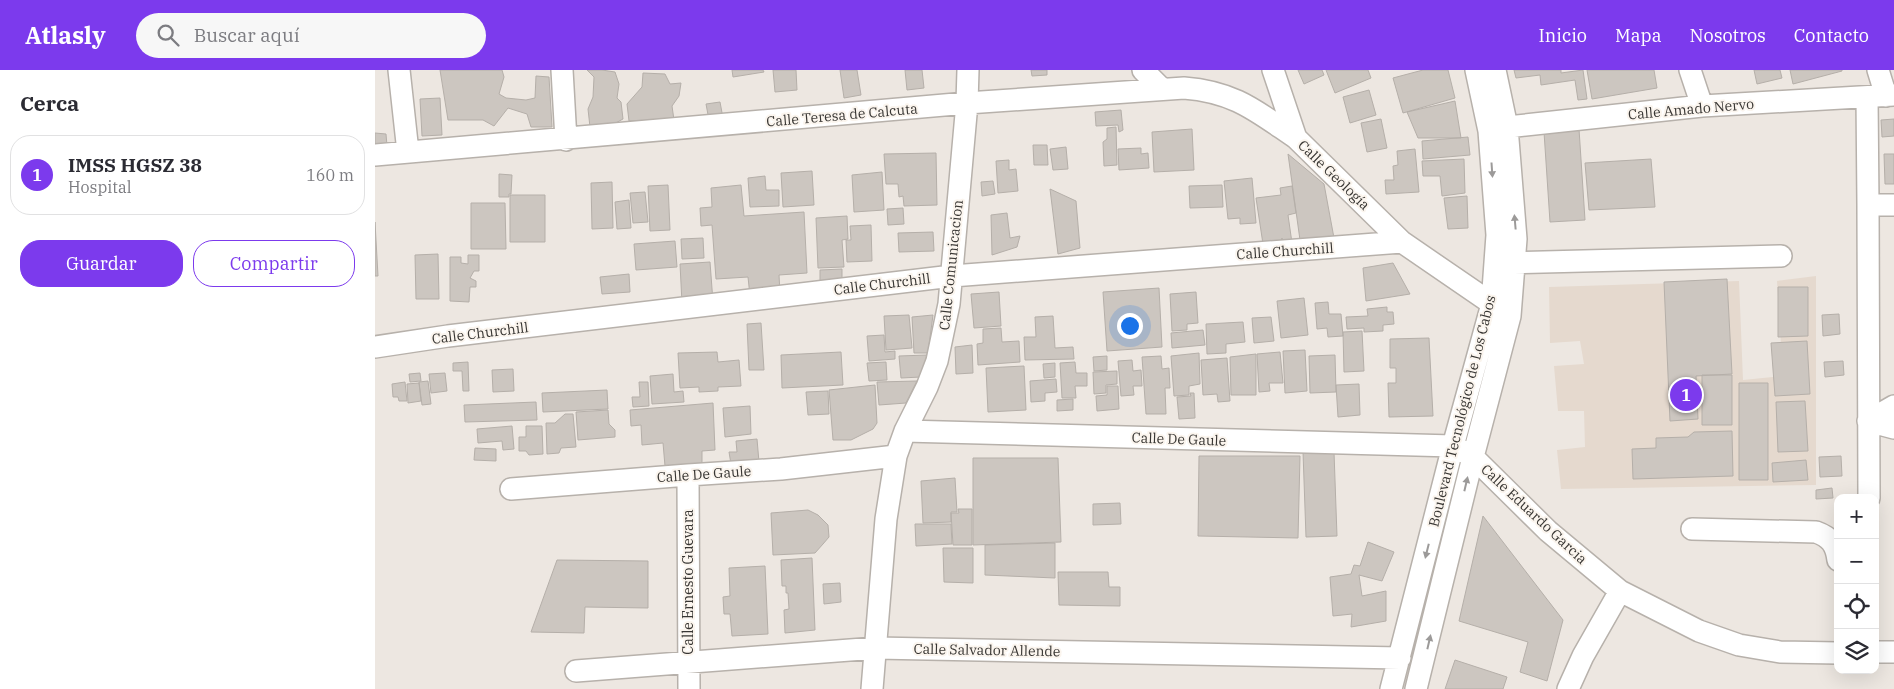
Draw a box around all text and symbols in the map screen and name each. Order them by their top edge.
search box [136,13,486,58]
text: Atlasly [25,19,106,51]
icon: search [154,21,182,49]
text: Buscar aquí [194,23,300,47]
text: Inicio [1539,24,1587,47]
text: Mapa [1615,24,1662,47]
text: Nosotros [1690,24,1766,47]
text: Contacto [1794,24,1869,47]
text: Cerca [20,89,79,117]
street label: Calle Amado Nervo [1627,95,1755,123]
street label: Calle Teresa de Calcuta [766,99,919,131]
street label: Calle Geología [1294,136,1374,214]
text: IMSS HGSZ 38 [68,153,202,177]
one-way arrow [1488,162,1496,178]
text: 1 [32,165,42,185]
text: 160 m [306,165,354,185]
text: Hospital [68,177,131,197]
street label: Calle Comunicacion [935,199,967,331]
one-way arrow [1511,214,1519,230]
street label: Calle Churchill [1236,239,1334,263]
button: Guardar [20,240,183,287]
button: Compartir [193,240,355,287]
street label: Calle Churchill [833,269,931,299]
street label: Boulevard Tecnológico de Los Cabos [1424,293,1500,529]
your location [1117,313,1143,339]
street label: Calle Churchill [431,318,529,348]
pin: 1 [1670,376,1702,414]
street label: Calle De Gaule [1131,428,1227,450]
street label: Calle Eduardo Garcia [1477,460,1591,568]
street label: Calle De Gaule [656,462,752,486]
one-way arrow [1463,476,1471,491]
map controls [1834,494,1879,674]
button: + [1834,494,1879,539]
street label: Calle Ernesto Guevara [679,509,697,655]
button: − [1834,539,1879,584]
one-way arrow [1422,544,1430,559]
button: locate [1834,584,1879,629]
button: layers [1834,629,1879,674]
one-way arrow [1425,634,1433,649]
street label: Calle Salvador Allende [913,640,1061,660]

